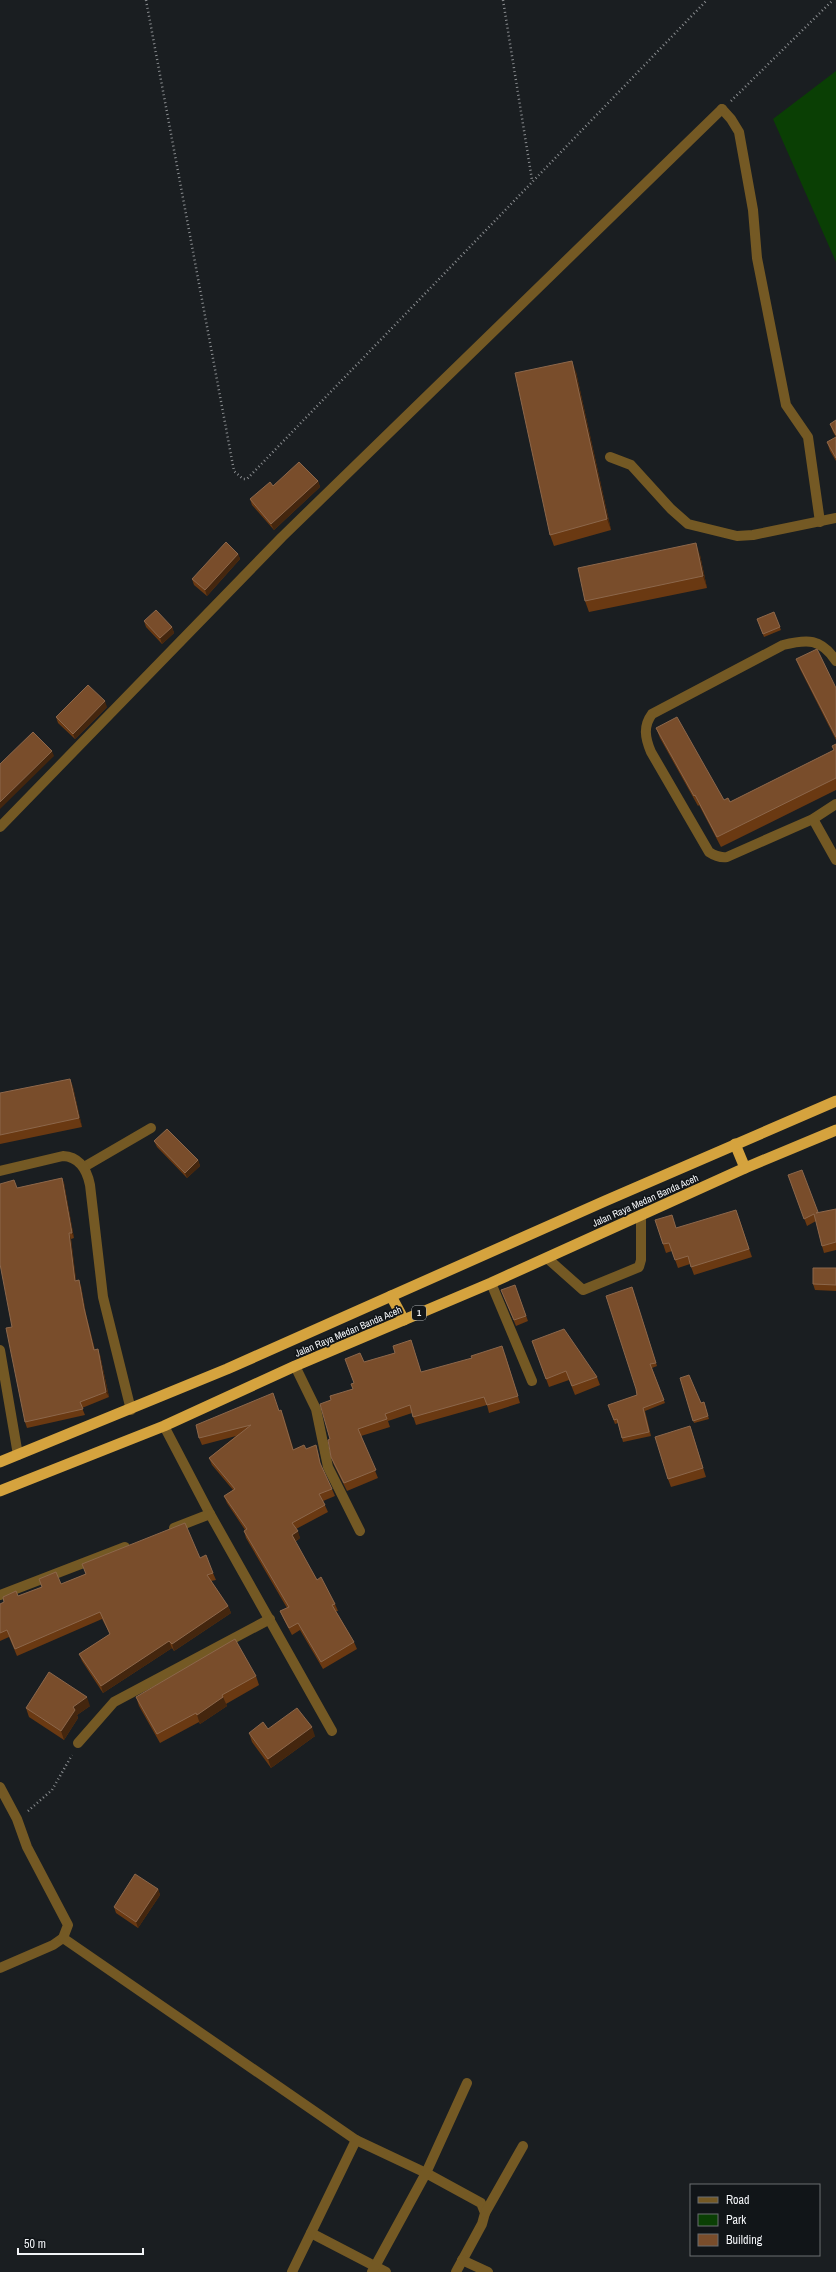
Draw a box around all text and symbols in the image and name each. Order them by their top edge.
street label: Jalan Raya Medan Banda Aceh [590,1171,700,1230]
street label: Jalan Raya Medan Banda Aceh [293,1303,404,1360]
road number: 1 [412,1306,426,1320]
legend [690,2184,820,2256]
text: Road [726,2192,750,2208]
text: Park [726,2212,746,2228]
scale bar [18,2230,143,2256]
text: Building [726,2232,763,2248]
text: 50 m [24,2236,46,2252]

